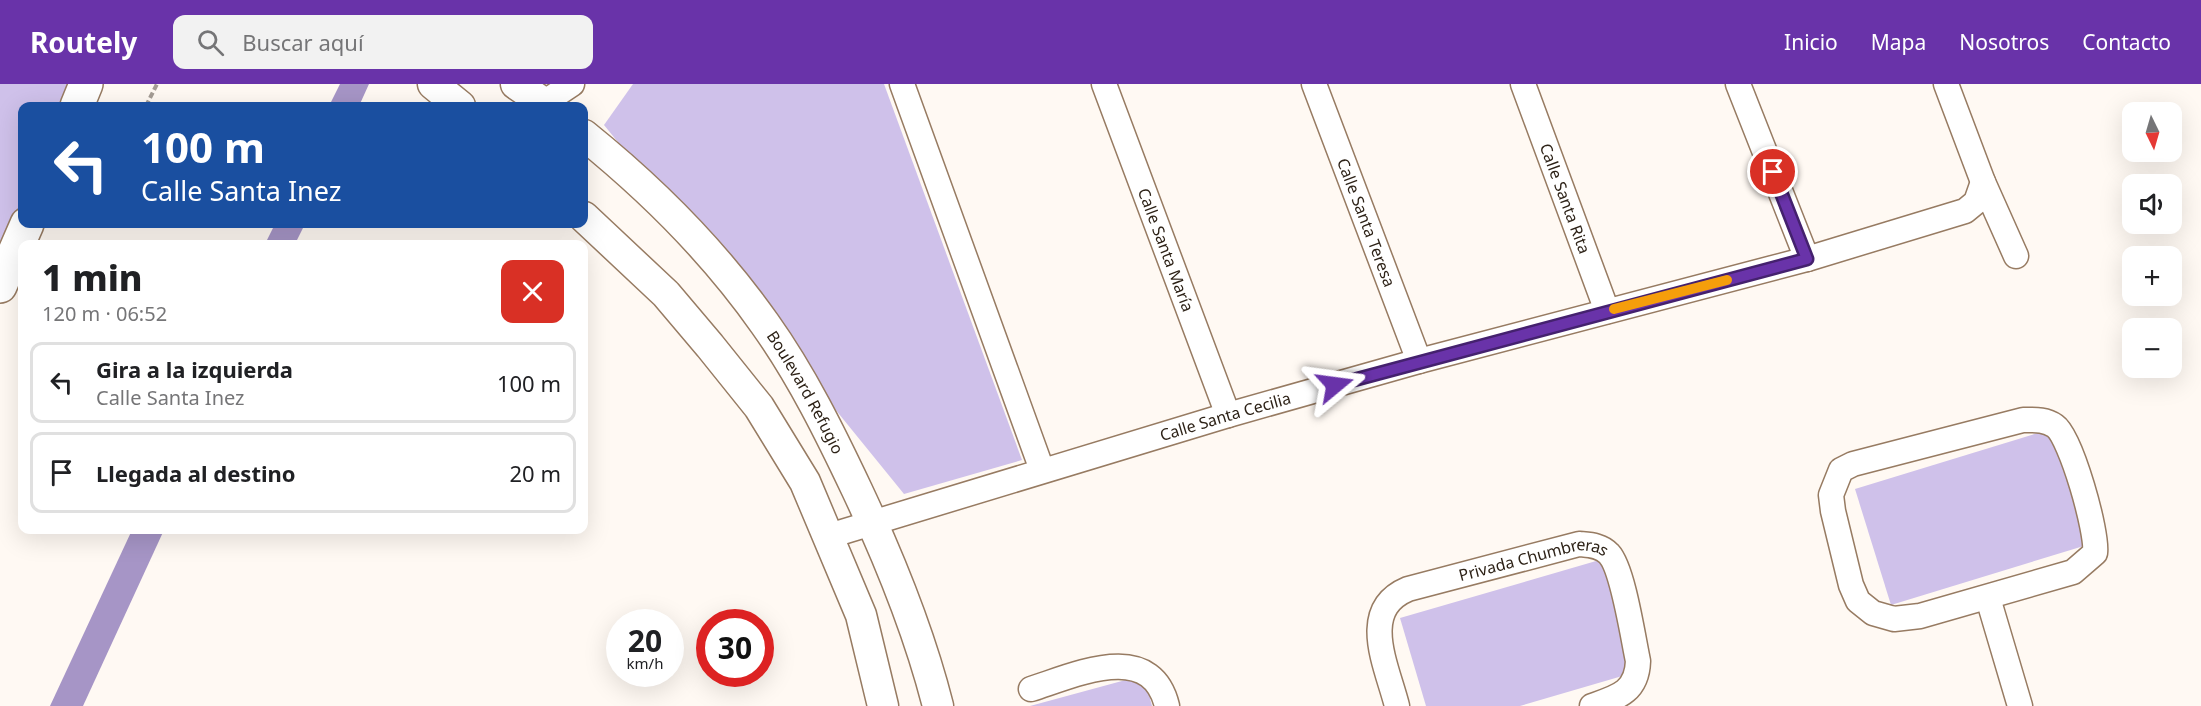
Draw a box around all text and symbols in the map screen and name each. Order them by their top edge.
search box [173,15,593,69]
text: Routely [30,23,137,61]
icon: search [194,26,227,59]
text: Buscar aquí [242,27,364,57]
text: Inicio [1784,28,1838,56]
text: Mapa [1871,28,1926,56]
text: Nosotros [1959,28,2049,56]
text: Contacto [2082,28,2171,56]
north arrow [2122,102,2182,162]
map controls [2122,102,2182,378]
text: 100 m [141,118,265,175]
icon: left [42,126,120,204]
street label: Calle Santa Rita [1535,140,1596,257]
pin [1747,146,1798,197]
street label: Calle Santa Teresa [1332,155,1401,290]
icon: arrive [1756,155,1789,188]
text: Calle Santa Inez [141,172,341,209]
button: sound [2122,174,2182,234]
street label: Calle Santa María [1133,185,1199,315]
button: + [2122,246,2182,306]
text: 1 min [42,253,143,302]
button: close [501,260,564,323]
text: 120 m · 06:52 [42,300,167,327]
button: − [2122,318,2182,378]
street label: Boulevard Refugio [762,326,849,458]
position arrow [1303,353,1367,417]
text: Gira a la izquierda [96,354,293,384]
icon: left [45,366,78,399]
text: 100 m [497,368,561,398]
text: Calle Santa Inez [96,384,244,411]
street label: Calle Santa Cecilia [1157,387,1293,446]
icon: arrive [45,456,78,489]
text: Llegada al destino [96,458,296,488]
text: 20 m [510,458,561,488]
street label: Privada Chumbreras [1456,533,1613,586]
speed limit sign: 30 [696,609,774,687]
text: 20 [628,620,662,661]
text: km/h [627,653,663,673]

